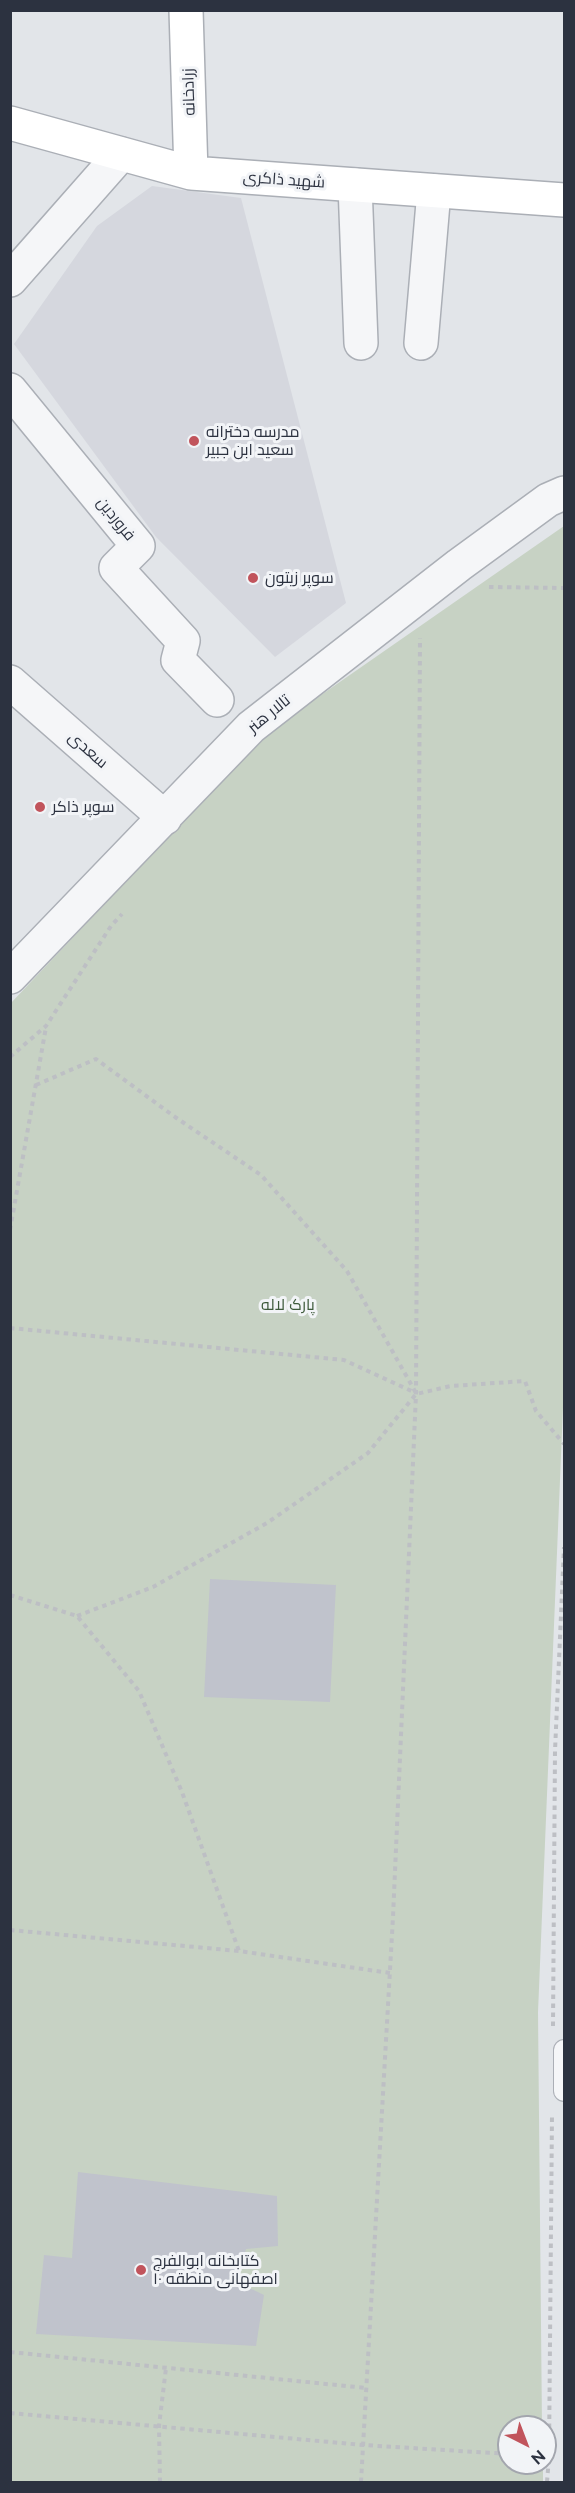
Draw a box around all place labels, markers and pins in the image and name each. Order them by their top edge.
place label: مدرسه دخترانه سعید ابن جبیر [206,422,300,460]
marker: مدرسه دخترانه سعید ابن جبیر [187,434,201,448]
place label: سوپر زیتون [265,568,334,588]
marker: سوپر زیتون [246,571,260,585]
place label: سوپر ذاکر [52,797,114,817]
marker: سوپر ذاکر [33,800,47,814]
place label: کتابخانه ابوالفرج اصفهانی منطقه ۱۰ [153,2251,278,2289]
marker: کتابخانه ابوالفرج اصفهانی منطقه ۱۰ [134,2263,148,2277]

